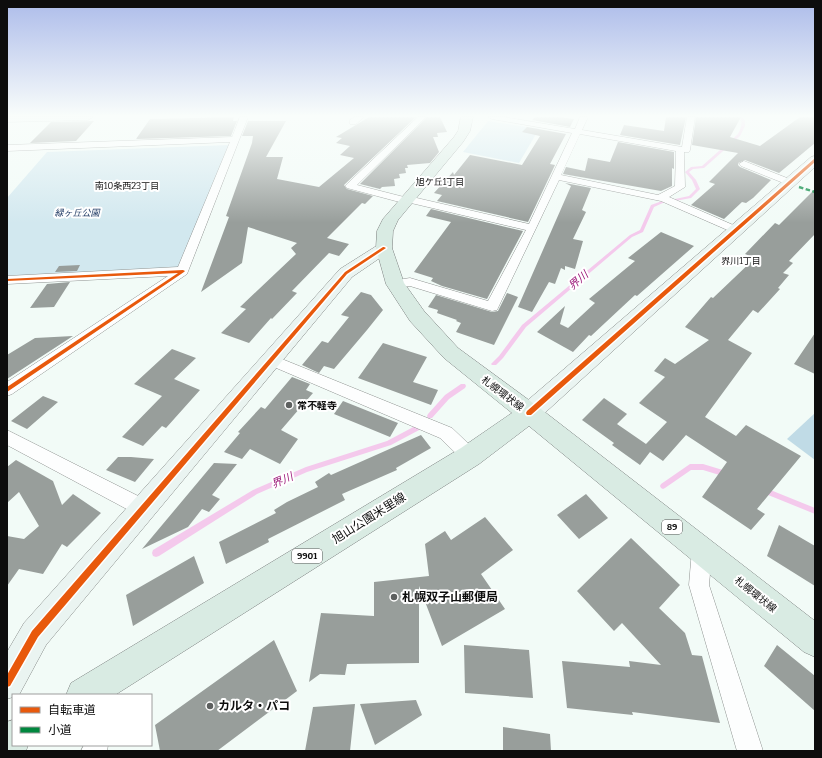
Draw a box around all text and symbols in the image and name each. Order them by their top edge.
district label: 旭ケ丘1丁目 [416,177,464,187]
district label: 南10条西23丁目 [95,181,159,191]
park label: 緑ヶ丘公園 [54,208,101,218]
district label: 界川1丁目 [721,256,761,266]
water label: 界川 [566,268,592,292]
street label: 札幌環状線 [479,374,526,414]
marker: 常不軽寺 [284,400,294,410]
place label: 常不軽寺 [297,400,337,412]
water label: 界川 [270,470,296,491]
street label: 旭山公園米里線 [330,490,408,546]
road number: 89 [662,520,682,534]
road number: 9901 [292,549,322,563]
street label: 札幌環状線 [732,574,779,615]
place label: 札幌双子山郵便局 [402,590,498,604]
marker: 札幌双子山郵便局 [389,592,399,602]
legend [12,694,152,746]
place label: カルタ・パコ [218,699,290,713]
marker: カルタ・パコ [205,701,215,711]
text: 自転車道 [48,703,96,717]
text: 小道 [48,723,72,737]

